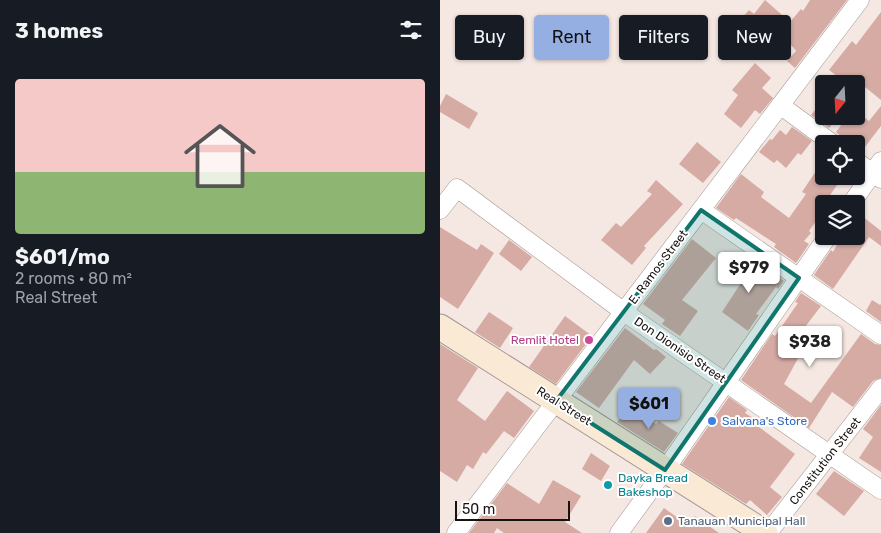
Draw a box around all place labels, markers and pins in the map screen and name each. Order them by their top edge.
pin: $979 [719,252,779,294]
pin: $938 [780,326,840,368]
place label: Remlit Hotel [511,333,579,347]
marker: Remlit Hotel [583,334,595,346]
pin: $601 [619,388,679,430]
place label: Salvana's Store [722,414,808,428]
marker: Salvana's Store [706,415,718,427]
place label: Dayka Bread Bakeshop [618,471,688,499]
marker: Dayka Bread Bakeshop [602,479,614,491]
place label: Tanauan Municipal Hall [678,514,806,528]
marker: Tanauan Municipal Hall [662,515,674,527]

